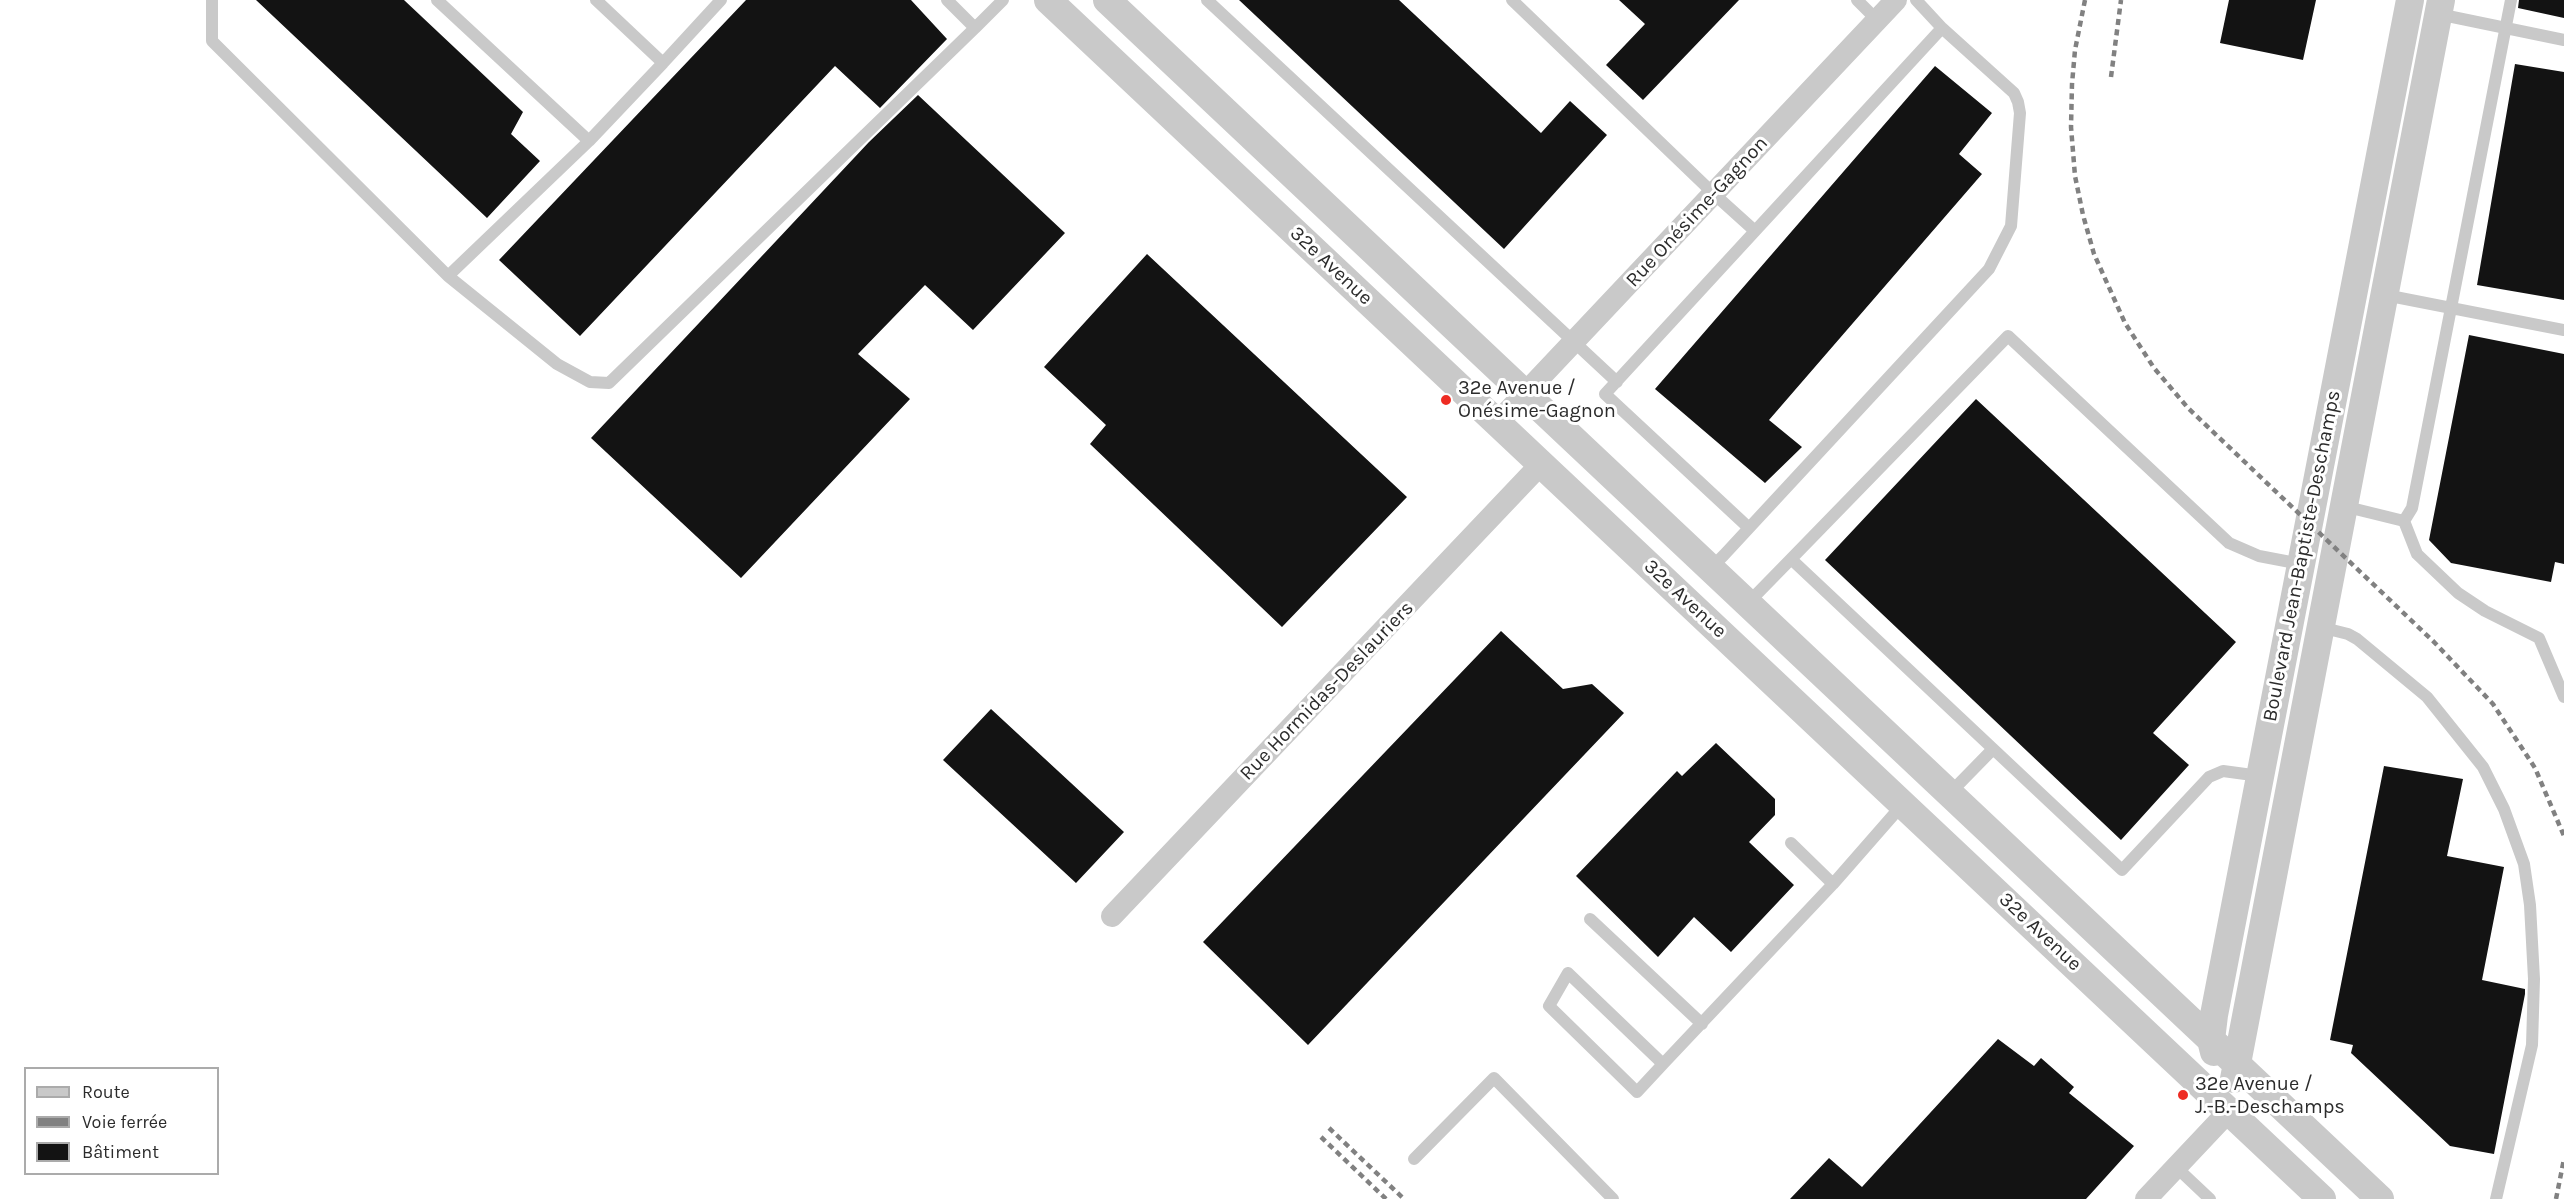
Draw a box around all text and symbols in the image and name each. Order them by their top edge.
street label: Rue Onésime-Gagnon [1621,132,1773,292]
street label: 32e Avenue [1285,222,1377,310]
place label: 32e Avenue / Onésime-Gagnon [1458,376,1616,423]
street label: Boulevard Jean-Baptiste-Deschamps [2258,388,2346,724]
marker: 32e Avenue / Onésime-Gagnon [1439,393,1453,407]
street label: 32e Avenue [1639,555,1731,643]
street label: Rue Hormidas-Deslauriers [1235,596,1419,786]
street label: 32e Avenue [1994,888,2086,976]
legend [24,1067,219,1175]
place label: 32e Avenue / J.-B.-Deschamps [2195,1072,2345,1119]
text: Route [82,1081,130,1103]
marker: 32e Avenue / J.-B.-Deschamps [2176,1088,2190,1102]
text: Voie ferrée [82,1111,167,1133]
text: Bâtiment [82,1141,159,1163]

